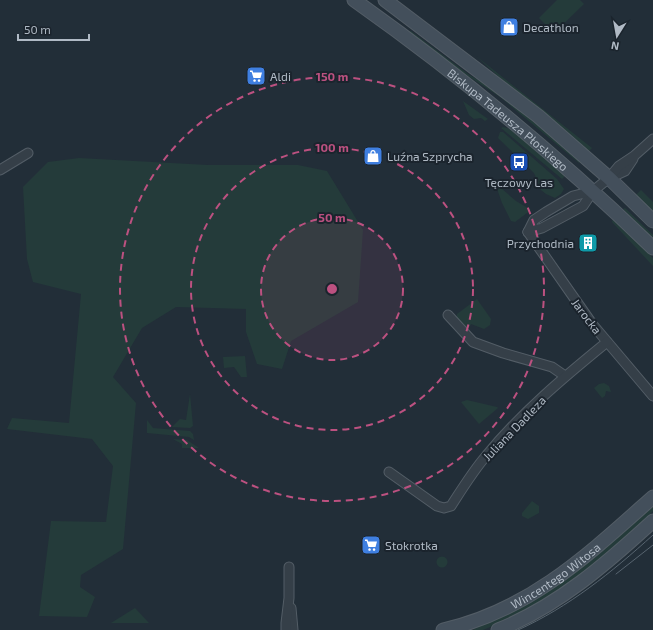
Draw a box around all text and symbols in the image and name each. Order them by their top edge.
scale bar [18,16,89,42]
shop icon: Decathlon [498,16,520,38]
north arrow [597,16,637,56]
place label: Decathlon [523,20,579,34]
text: 50 m [24,22,51,36]
text: N [610,39,620,53]
supermarket icon: Aldi [245,65,267,87]
street label: Biskupa Tadeusza Płoskiego [445,65,571,174]
place label: Aldi [270,69,291,83]
text: 150 m [316,69,348,83]
text: 100 m [315,140,349,154]
shop icon: Luźna Szprycha [362,145,384,167]
place label: Luźna Szprycha [387,149,473,163]
bus stop icon: Tęczowy Las [508,151,530,173]
place label: Tęczowy Las [485,175,553,189]
text: 50 m [318,210,346,224]
building icon: Przychodnia [577,232,599,254]
place label: Przychodnia [507,236,574,250]
centre of rings [325,282,339,296]
street label: Jarocka [569,296,605,336]
street label: Juliana Dadleza [480,393,548,463]
supermarket icon: Stokrotka [360,534,382,556]
place label: Stokrotka [385,538,438,552]
street label: Wincentego Witosa [508,540,603,611]

